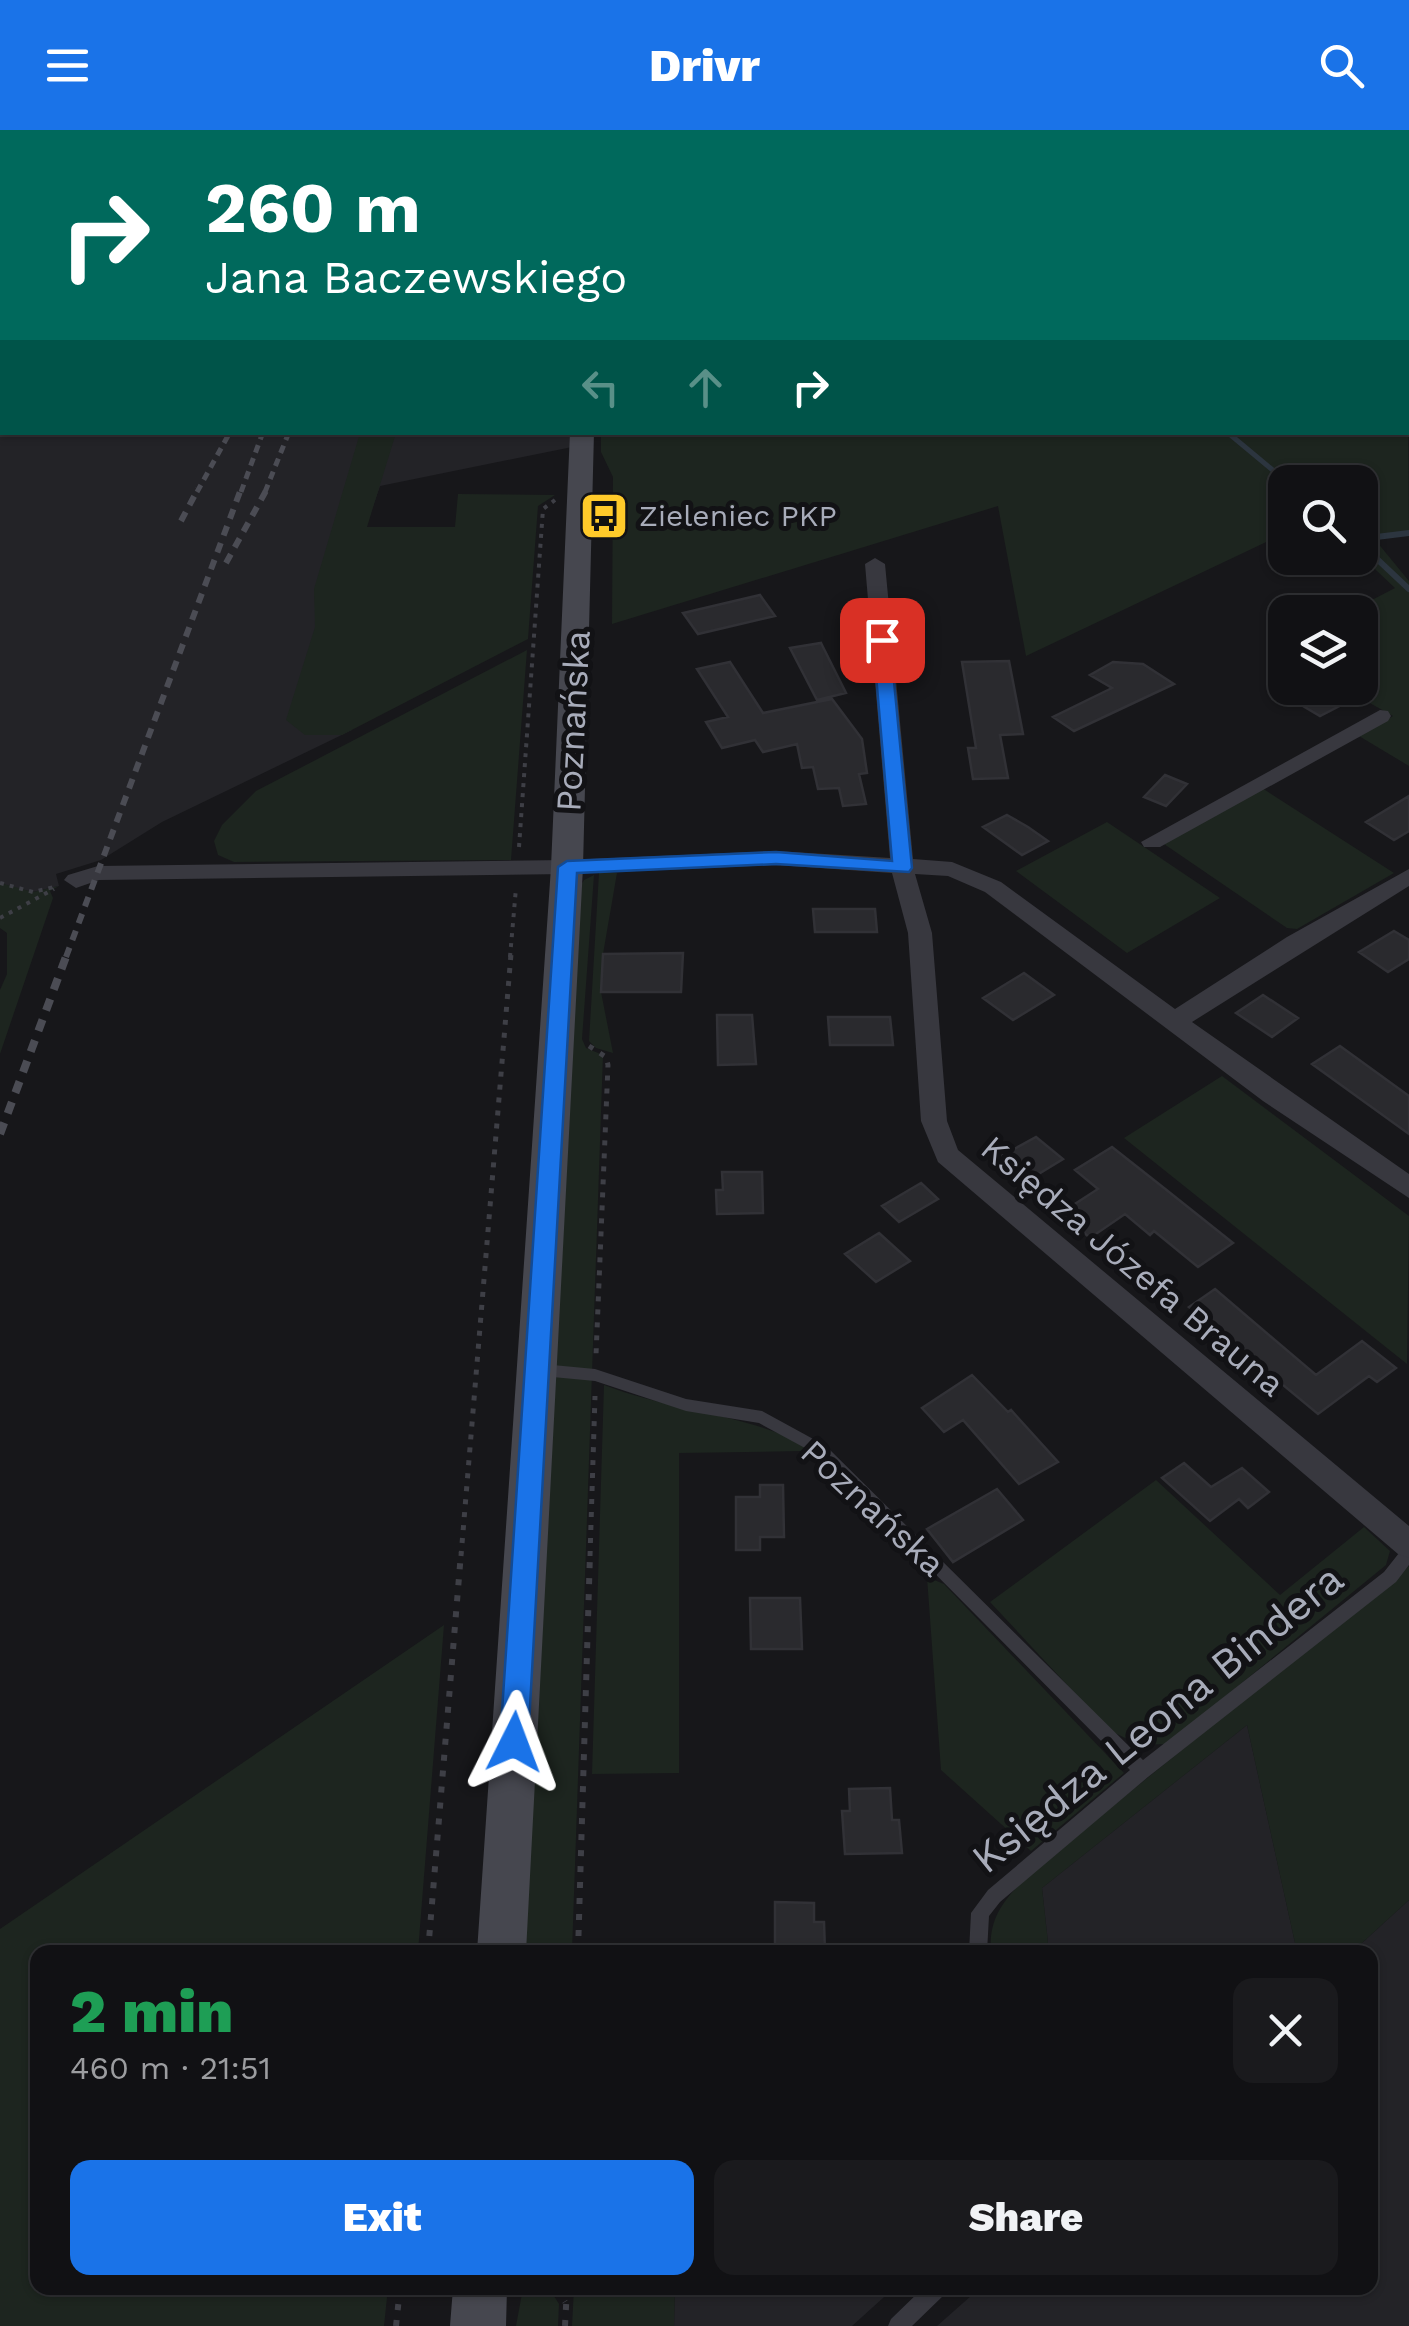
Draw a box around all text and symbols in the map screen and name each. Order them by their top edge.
icon: menu [40,38,95,93]
icon: search [1314,38,1369,93]
text: Drivr [649,39,760,92]
text: 260 m [205,167,421,249]
icon: right [40,170,170,300]
text: Jana Baczewskiego [205,251,627,304]
icon: left [573,360,628,415]
icon: ahead [678,360,733,415]
icon: right [783,360,838,415]
map controls [1268,465,1378,705]
button: search [1268,465,1378,575]
bus stop icon: Zieleniec PKP [578,490,630,542]
place label: Zieleniec PKP [639,498,837,533]
button: layers [1268,595,1378,705]
pin [840,598,925,683]
icon: arrive [855,613,910,668]
street label: Poznańska [547,629,599,813]
street label: Księdza Józefa Brauna [973,1127,1293,1405]
street label: Poznańska [792,1431,954,1585]
street label: Księdza Leona Bindera [962,1554,1353,1883]
position arrow [462,1690,566,1794]
text: 2 min [70,1976,234,2047]
button: close [1233,1978,1338,2083]
text: 460 m · 21:51 [70,2049,271,2087]
button: Exit [70,2160,694,2275]
button: Share [714,2160,1338,2275]

